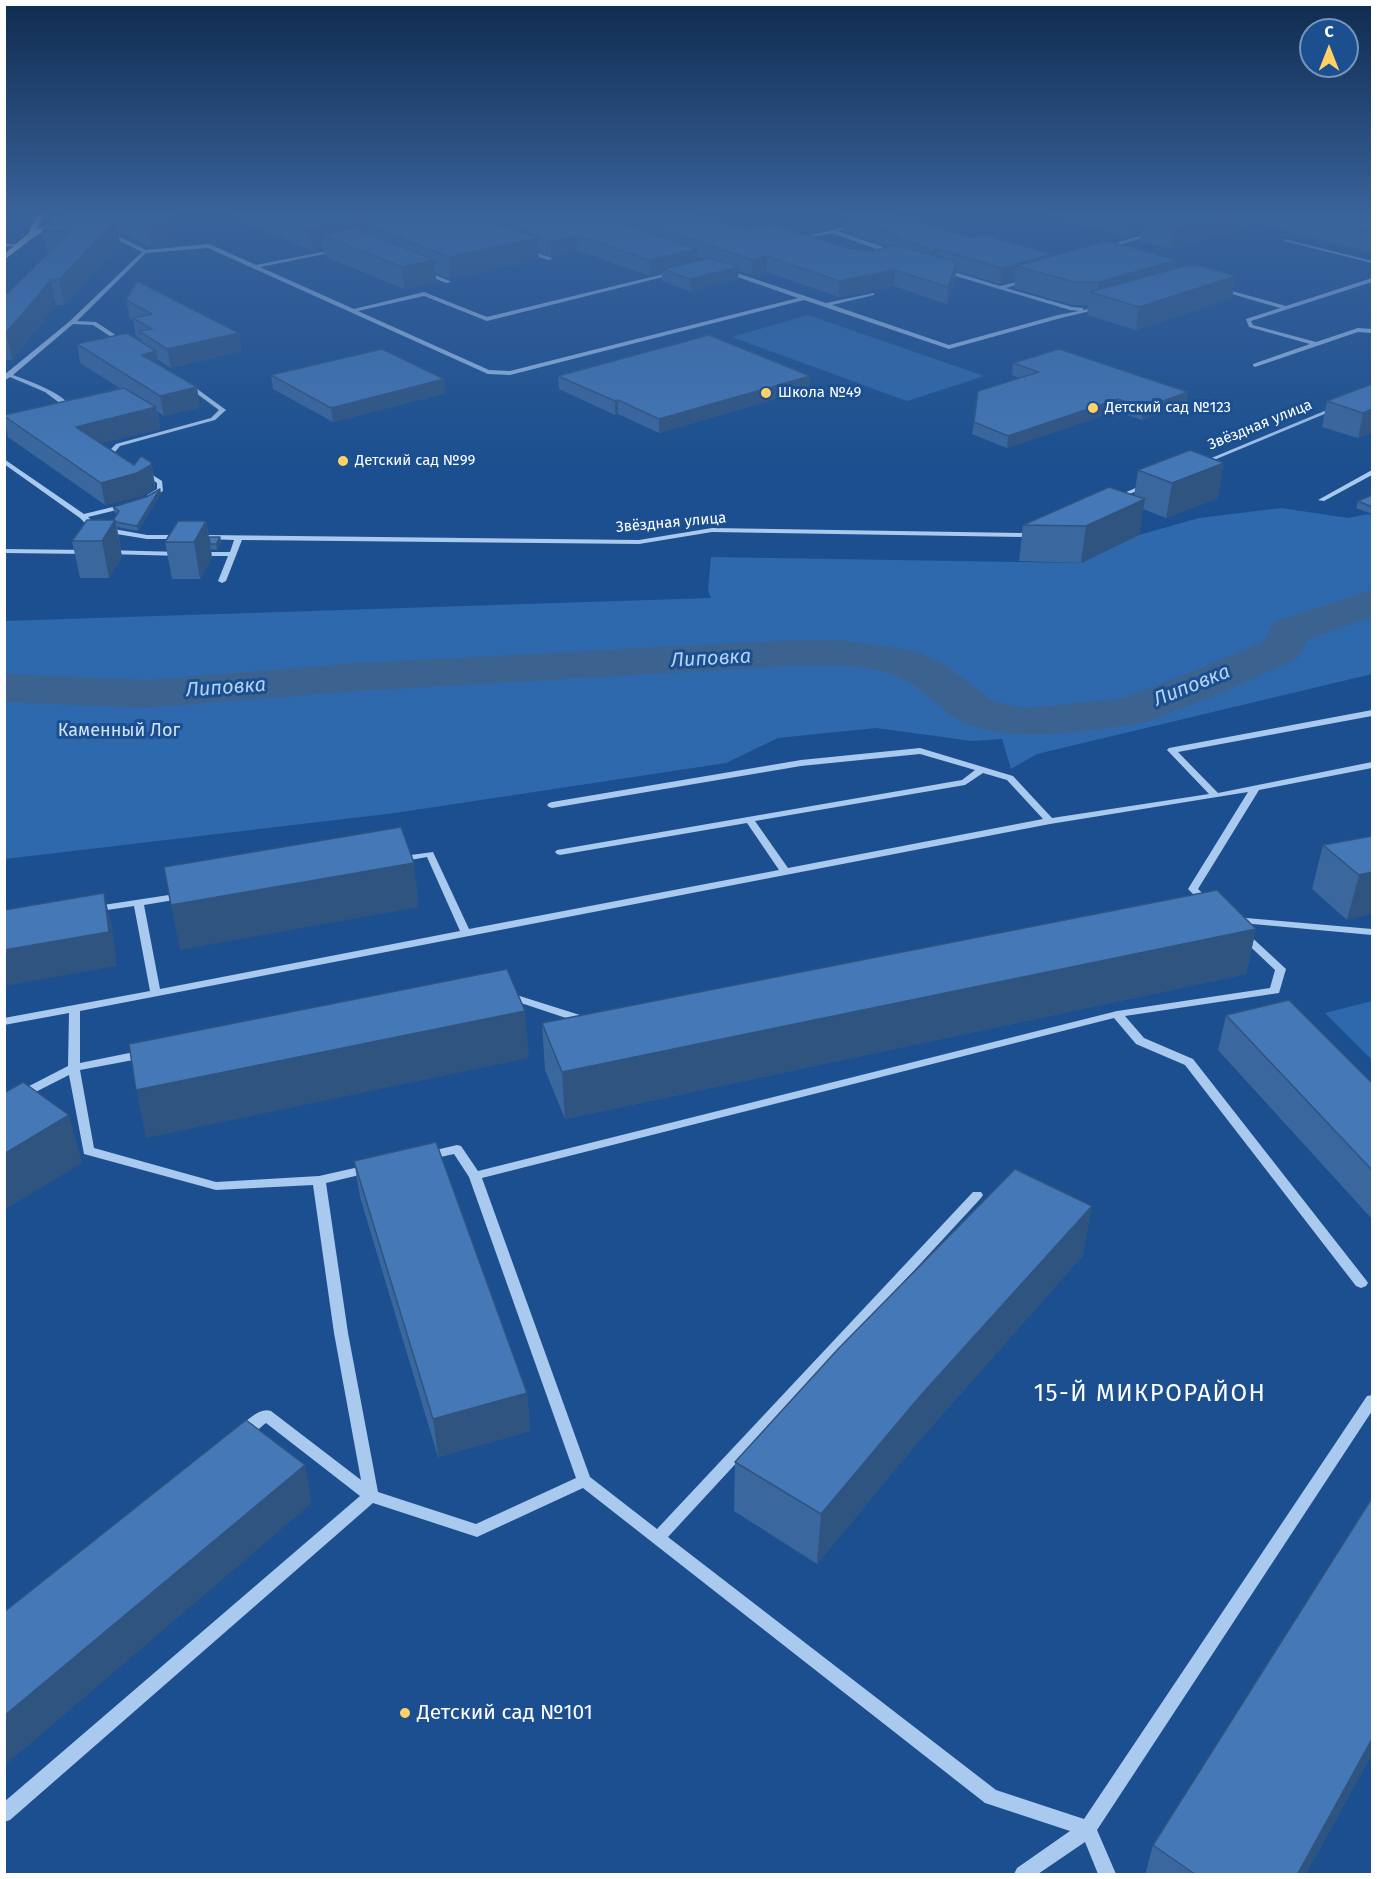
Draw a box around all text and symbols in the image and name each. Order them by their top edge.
north arrow [1299,18,1359,78]
text: С [1324,22,1334,41]
place label: Школа №49 [778,384,861,402]
marker: Школа №49 [759,386,773,400]
street label: Звёздная улица [1205,396,1315,454]
place label: Детский сад №123 [1105,399,1231,417]
marker: Детский сад №123 [1086,401,1100,415]
place label: Детский сад №99 [355,452,475,470]
marker: Детский сад №99 [336,454,350,468]
street label: Звёздная улица [615,509,727,537]
water label: Липовка [670,645,752,673]
water label: Липовка [1150,660,1234,712]
water label: Липовка [185,673,267,703]
park label: Каменный Лог [58,720,180,742]
district label: 15-Й МИКРОРАЙОН [1034,1380,1266,1408]
place label: Детский сад №101 [417,1700,593,1726]
marker: Детский сад №101 [398,1706,412,1720]

